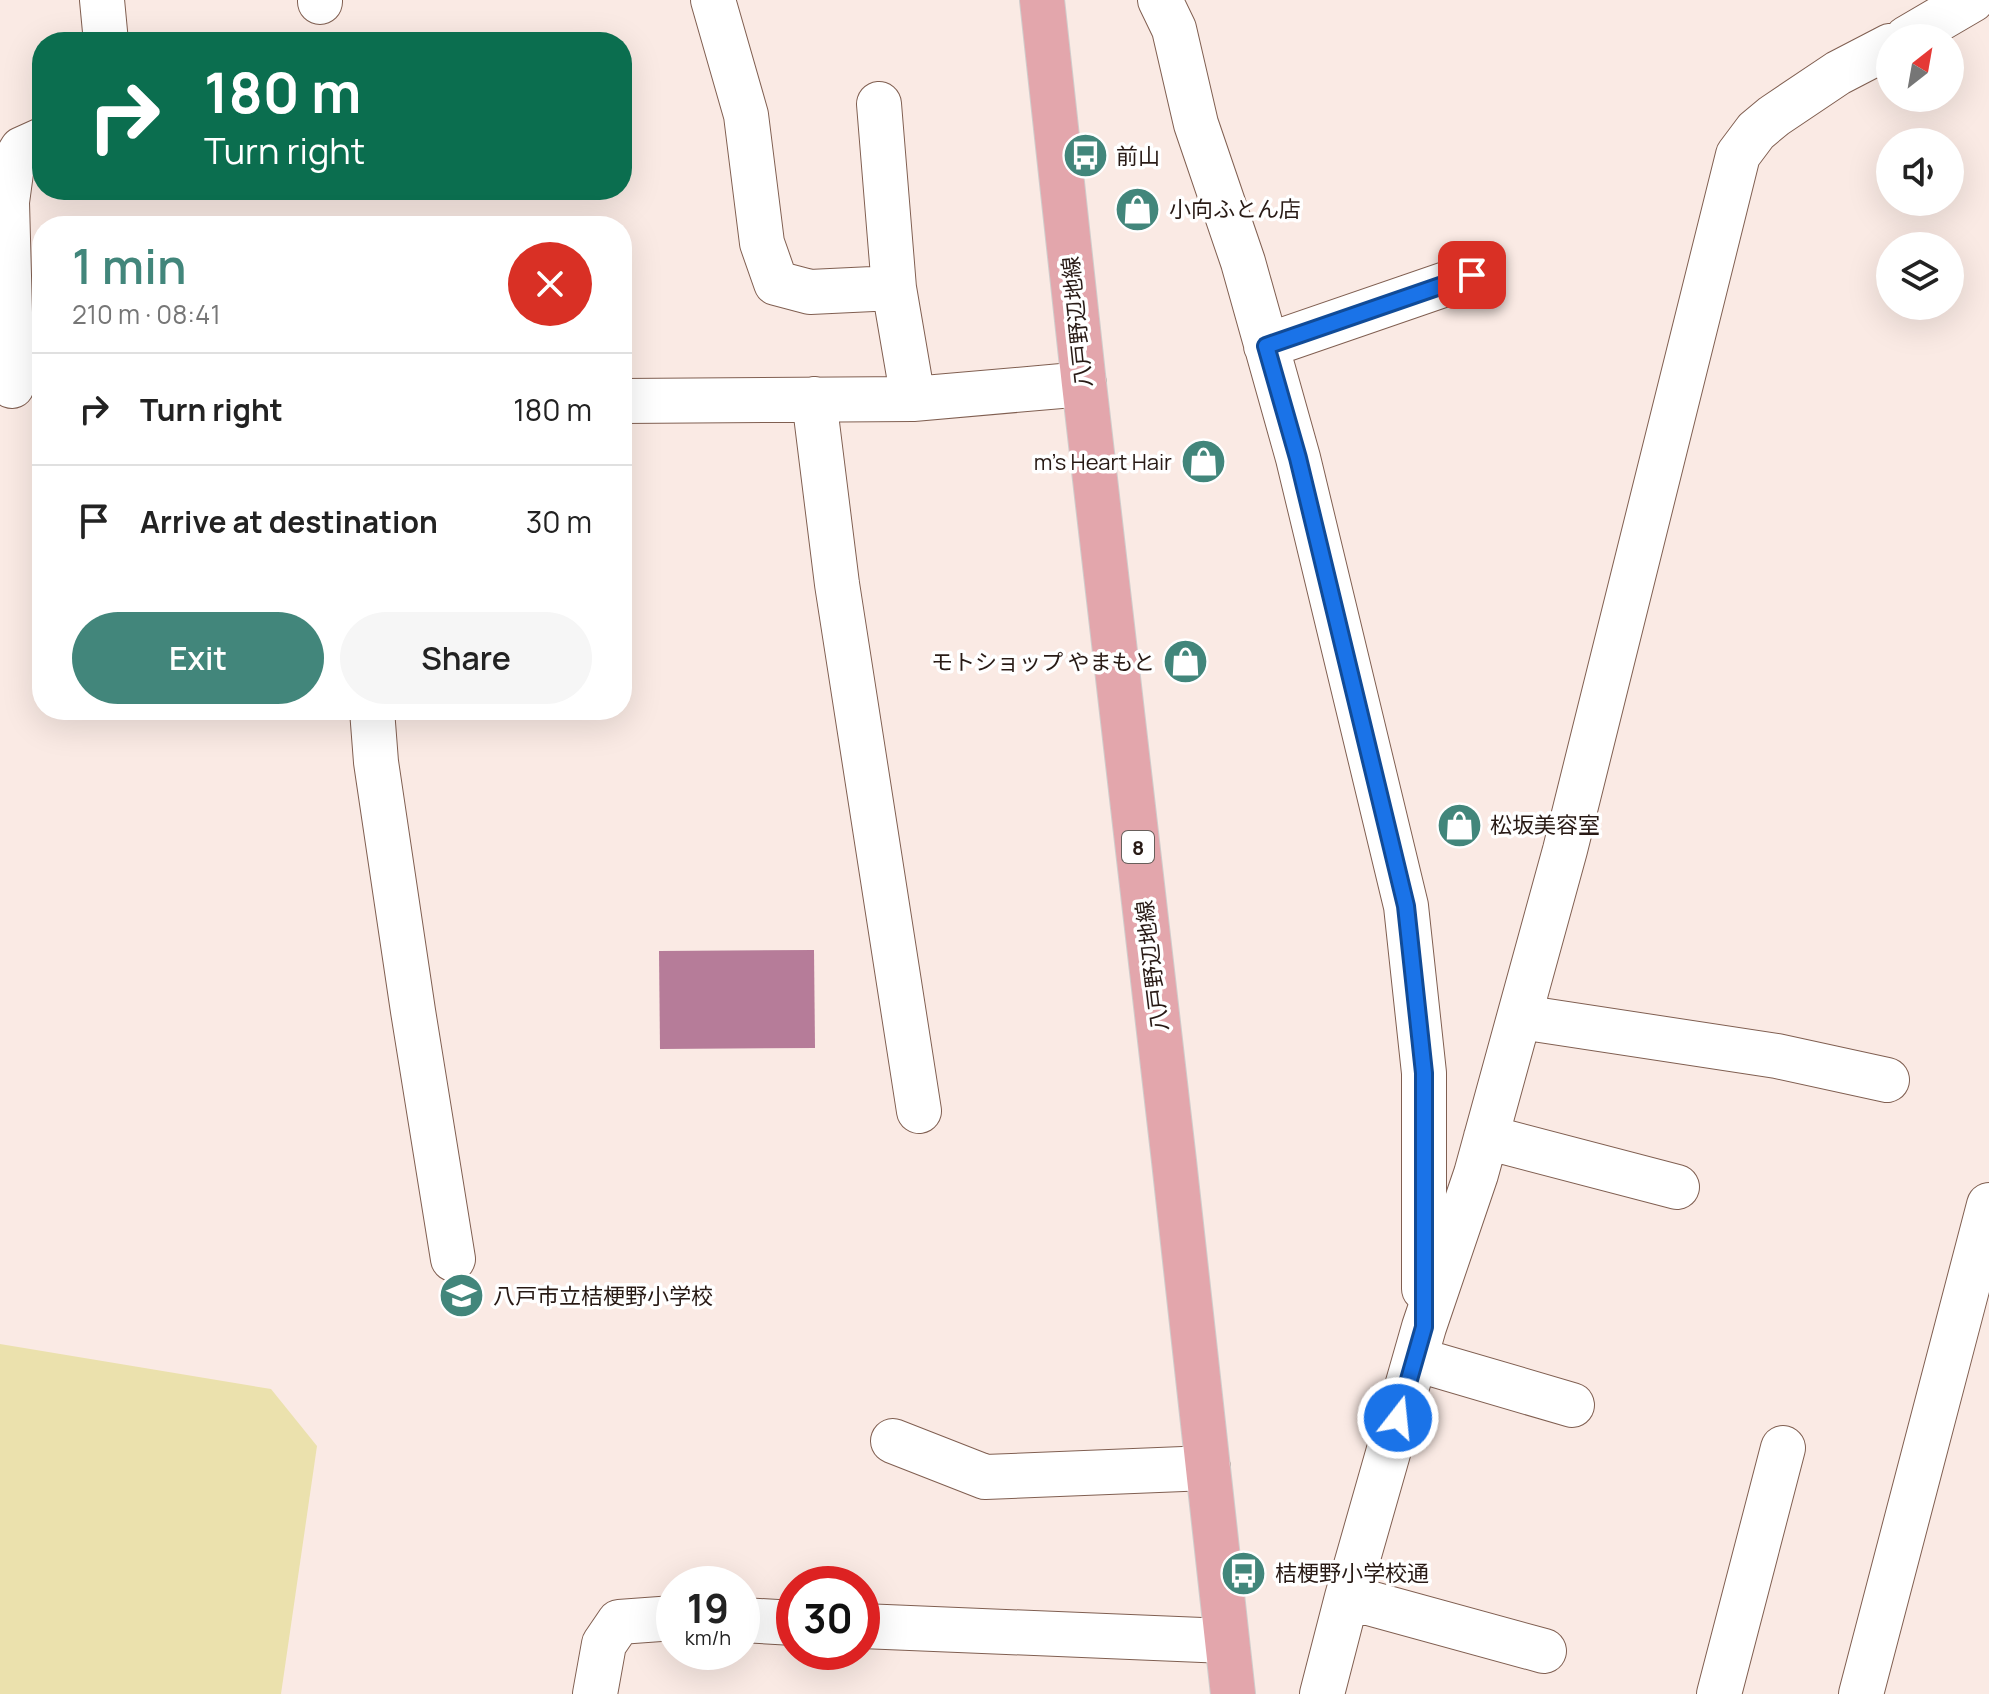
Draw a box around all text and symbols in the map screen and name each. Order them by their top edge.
north arrow [1876,24,1964,112]
map controls [1876,24,1964,320]
text: 180 m [204,53,361,130]
icon: right [72,64,176,168]
text: Turn right [204,126,365,175]
button: sound [1876,128,1964,216]
bus stop icon: 前山 [1061,132,1109,180]
place label: 前山 [1116,141,1160,171]
shop icon: 小向ふとん店 [1114,185,1162,233]
place label: 小向ふとん店 [1169,194,1301,224]
button: layers [1876,232,1964,320]
text: 1 min [72,233,186,298]
pin [1438,241,1506,309]
button: close [508,242,592,326]
icon: arrive [1450,253,1494,297]
street label: 八戸野辺地線 [1055,255,1099,389]
text: 210 m · 08:41 [72,296,221,332]
icon: right [72,387,116,431]
text: Turn right [140,389,283,430]
text: 180 m [513,389,592,430]
shop icon: m's Heart Hair [1179,438,1227,486]
place label: m's Heart Hair [1034,447,1172,477]
icon: arrive [72,499,116,543]
text: Arrive at destination [140,501,438,542]
text: 30 m [526,501,592,542]
button: Exit [72,612,324,704]
button: Share [340,612,592,704]
shop icon: モトショップ やまもと [1162,638,1210,686]
place label: モトショップ やまもと [931,647,1155,677]
shop icon: 松坂美容室 [1435,801,1483,849]
place label: 松坂美容室 [1490,810,1600,840]
road number: 8 [1122,831,1154,863]
street label: 八戸野辺地線 [1129,899,1175,1033]
school or university icon: 八戸市立桔梗野小学校 [438,1272,486,1320]
place label: 八戸市立桔梗野小学校 [493,1281,713,1311]
position arrow [1356,1376,1440,1460]
bus stop icon: 桔梗野小学校通 [1220,1549,1268,1597]
place label: 桔梗野小学校通 [1275,1558,1429,1588]
speed limit sign: 30 [776,1566,880,1670]
text: 19 [687,1580,729,1635]
text: km/h [685,1624,731,1651]

